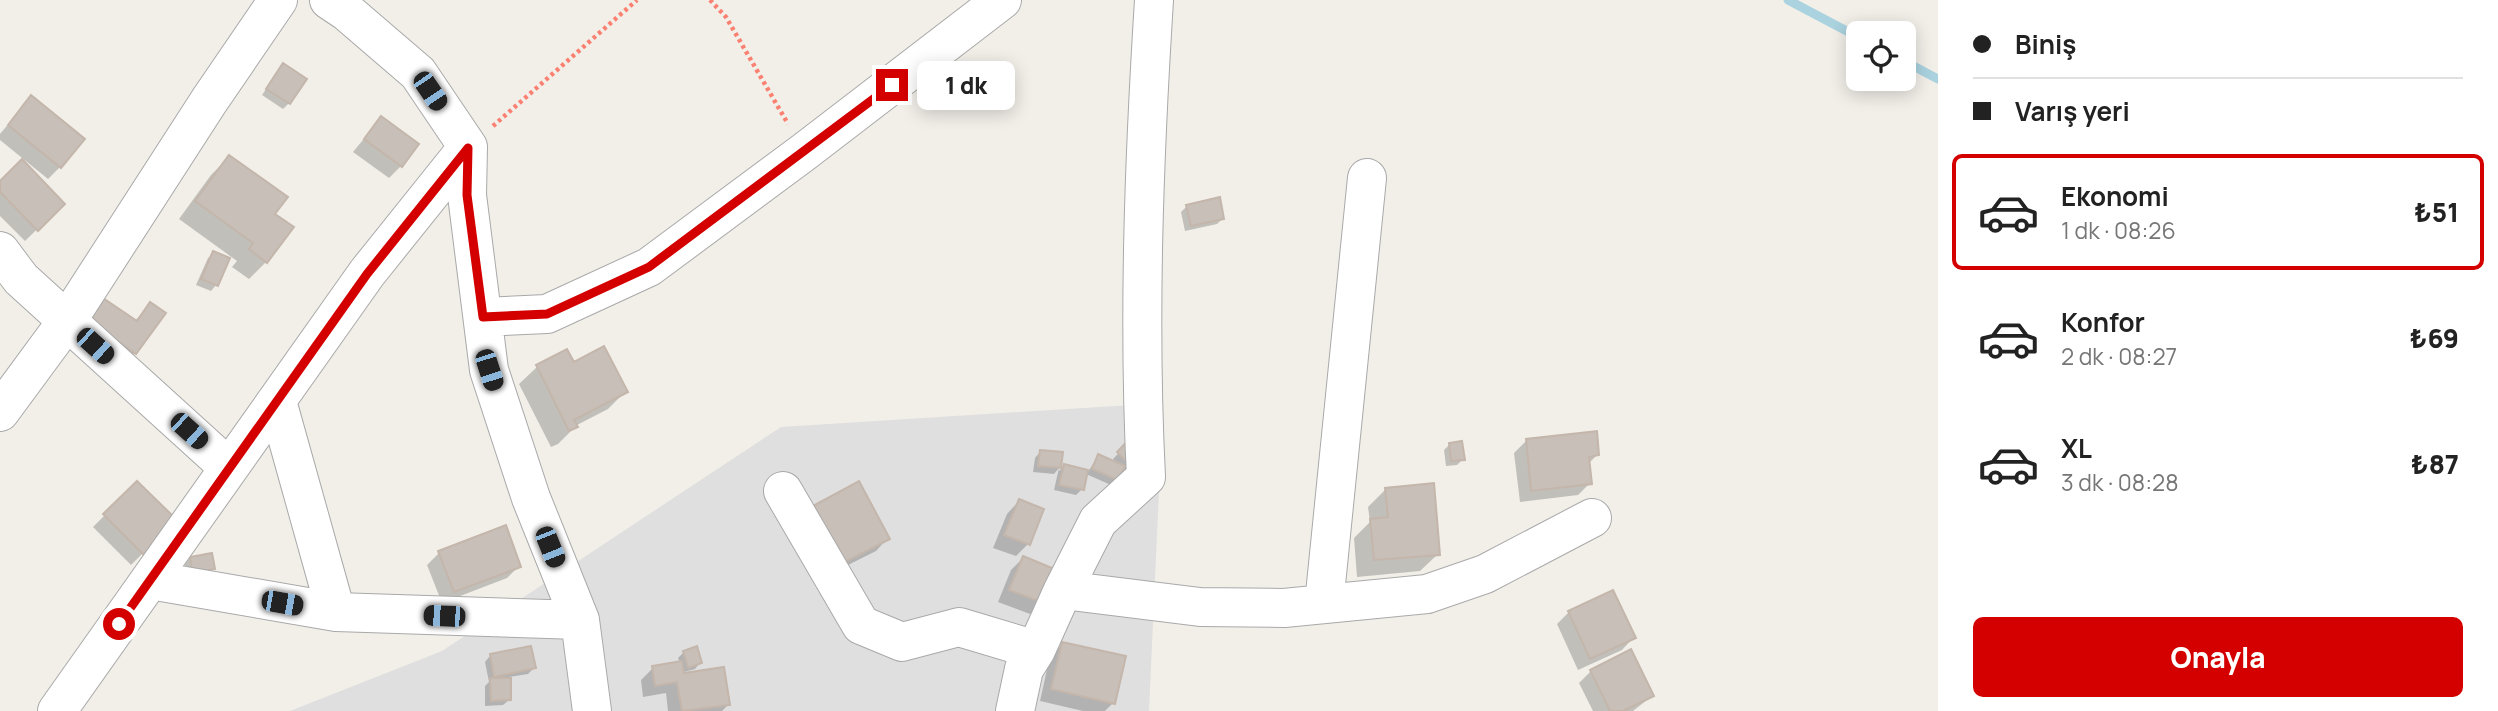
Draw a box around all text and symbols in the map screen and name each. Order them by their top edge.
map controls [1846,21,1916,91]
button: locate [1846,21,1916,91]
text: Biniş [2015,26,2076,62]
callout: 1 dk [917,60,1015,110]
car [410,68,451,114]
route end [876,69,908,101]
text: 1 dk [945,69,987,101]
text: Varış yeri [2015,93,2130,129]
text: Ekonomi [2061,178,2169,214]
icon: car [1977,181,2040,244]
text: ₺51 [2414,194,2459,230]
text: 1 dk · 08:26 [2061,214,2176,246]
text: Konfor [2061,304,2145,340]
icon: car [1977,307,2040,370]
text: ₺69 [2410,320,2459,356]
car [73,324,118,368]
text: 2 dk · 08:27 [2061,340,2177,372]
car [473,347,506,393]
car [167,409,212,453]
text: XL [2061,430,2092,466]
icon: car [1977,433,2040,496]
text: ₺87 [2411,446,2459,482]
text: 3 dk · 08:28 [2061,466,2178,498]
car [533,524,568,570]
car [260,589,305,617]
car [423,605,466,627]
route start [103,608,135,640]
button: Onayla [1973,617,2463,697]

